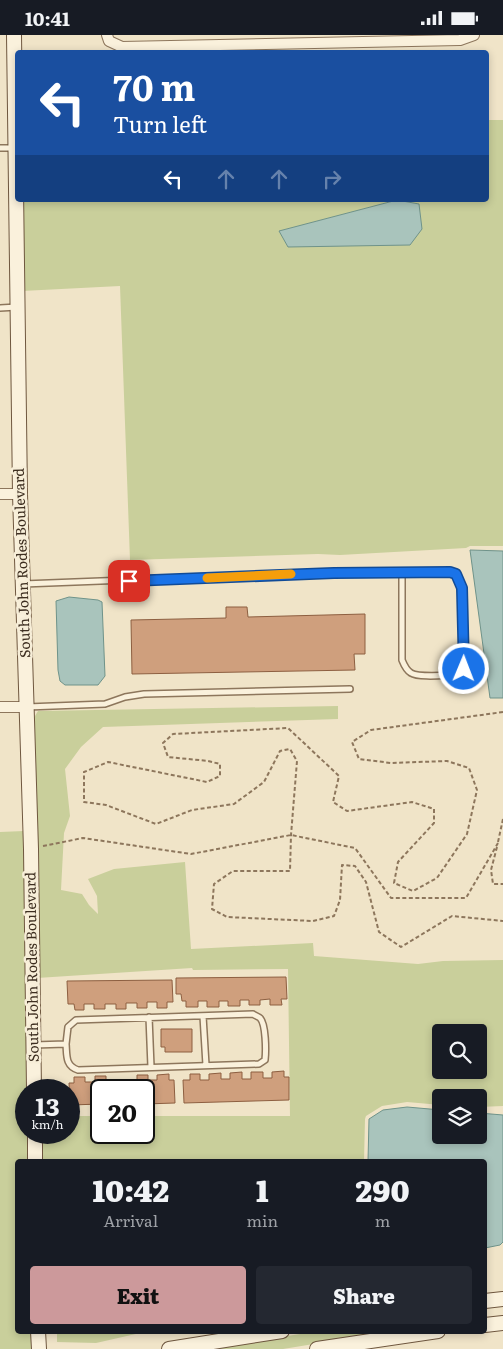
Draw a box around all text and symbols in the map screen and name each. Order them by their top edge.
text: 10:41 [25,4,70,32]
text: 70 m [113,60,195,112]
icon: left [30,70,95,135]
text: Turn left [113,107,207,140]
icon: left [159,165,187,193]
icon: ahead [212,165,240,193]
icon: ahead [265,165,293,193]
icon: right [318,165,346,193]
street label: South John Rodes Boulevard [8,467,34,658]
pin [108,560,150,602]
icon: arrive [115,567,143,595]
position arrow [437,642,489,694]
street label: South John Rodes Boulevard [19,871,43,1062]
map controls [432,1024,487,1144]
button: search [432,1024,487,1079]
speed limit sign: 20 [90,1079,155,1144]
text: 13 [35,1087,60,1124]
button: layers [432,1089,487,1144]
text: km/h [32,1115,63,1133]
text: 10:42 [92,1167,169,1211]
text: 1 [256,1167,269,1211]
text: 290 [356,1167,410,1211]
text: Arrival [103,1208,158,1232]
text: min [247,1208,278,1232]
text: m [375,1208,390,1232]
button: Exit [30,1266,246,1324]
button: Share [256,1266,472,1324]

